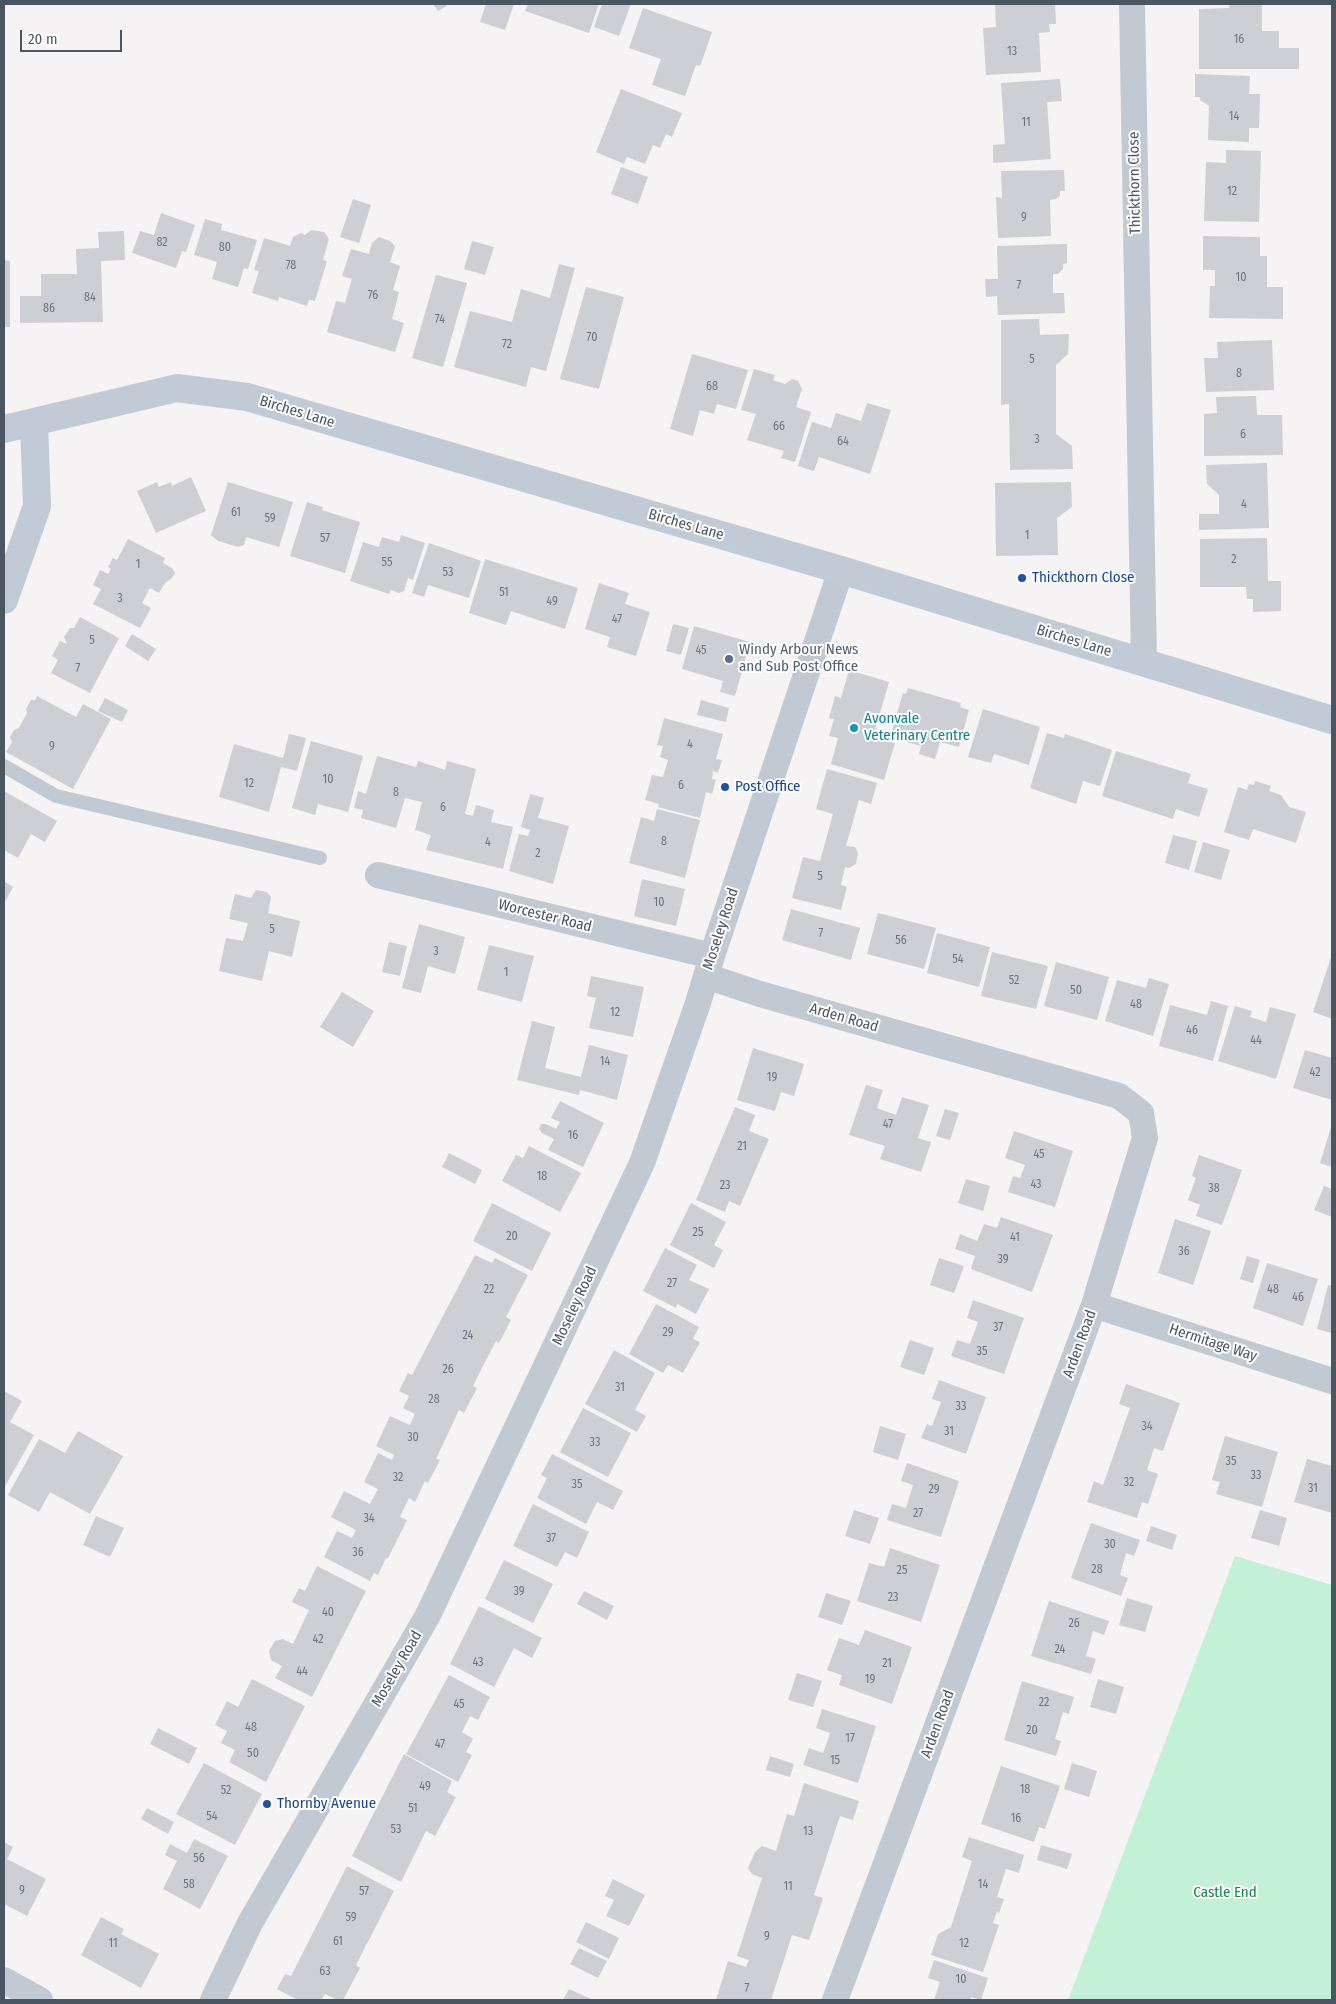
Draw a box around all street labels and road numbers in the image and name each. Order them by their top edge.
street label: Thickthorn Close [1125,132,1145,234]
street label: Birches Lane [257,392,337,432]
street label: Birches Lane [646,506,726,544]
street label: Birches Lane [1034,621,1114,661]
street label: Moseley Road [699,886,743,972]
street label: Worcester Road [496,896,594,936]
street label: Arden Road [808,1000,880,1036]
street label: Moseley Road [549,1264,601,1348]
street label: Arden Road [1059,1308,1101,1380]
street label: Hermitage Way [1167,1320,1259,1366]
street label: Moseley Road [368,1628,426,1710]
street label: Arden Road [917,1688,959,1760]

